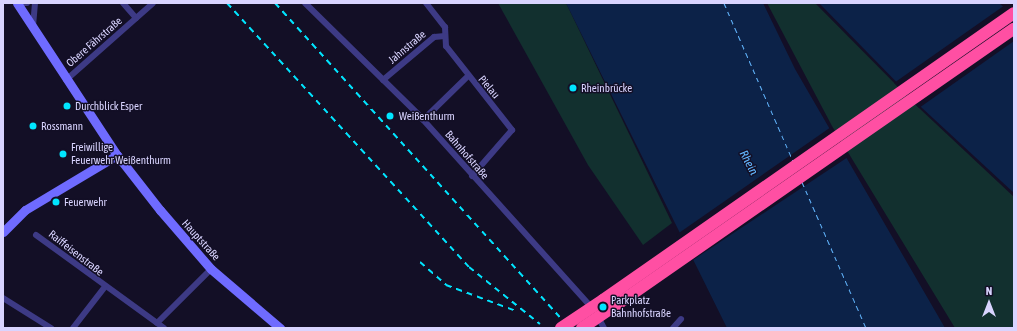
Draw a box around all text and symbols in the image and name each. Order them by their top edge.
street label: Obere Fährstraße [63,14,125,70]
street label: Jahnstraße [386,28,428,66]
street label: Pielau [476,73,502,101]
place label: Rheinbrücke [581,81,632,95]
marker: Rheinbrücke [568,83,578,93]
place label: Durchblick Esper [75,99,142,113]
marker: Durchblick Esper [62,101,72,111]
place label: Weißenthurm [399,109,455,123]
marker: Weißenthurm [384,110,396,122]
place label: Rossmann [41,119,83,133]
marker: Rossmann [28,121,38,131]
street label: Bahnhofstraße [442,128,492,182]
place label: Freiwillige Feuerwehr Weißenthurm [71,141,171,167]
water label: Rhein [736,148,760,178]
marker: Freiwillige Feuerwehr Weißenthurm [58,149,68,159]
place label: Feuerwehr [64,195,107,209]
marker: Feuerwehr [51,197,61,207]
street label: Hauptstraße [179,217,223,263]
street label: Raiffeisenstraße [46,227,106,279]
north arrow [969,283,1009,323]
text: N [986,285,992,297]
place label: Parkplatz Bahnhofstraße [611,294,671,320]
marker: Parkplatz Bahnhofstraße [598,302,608,312]

